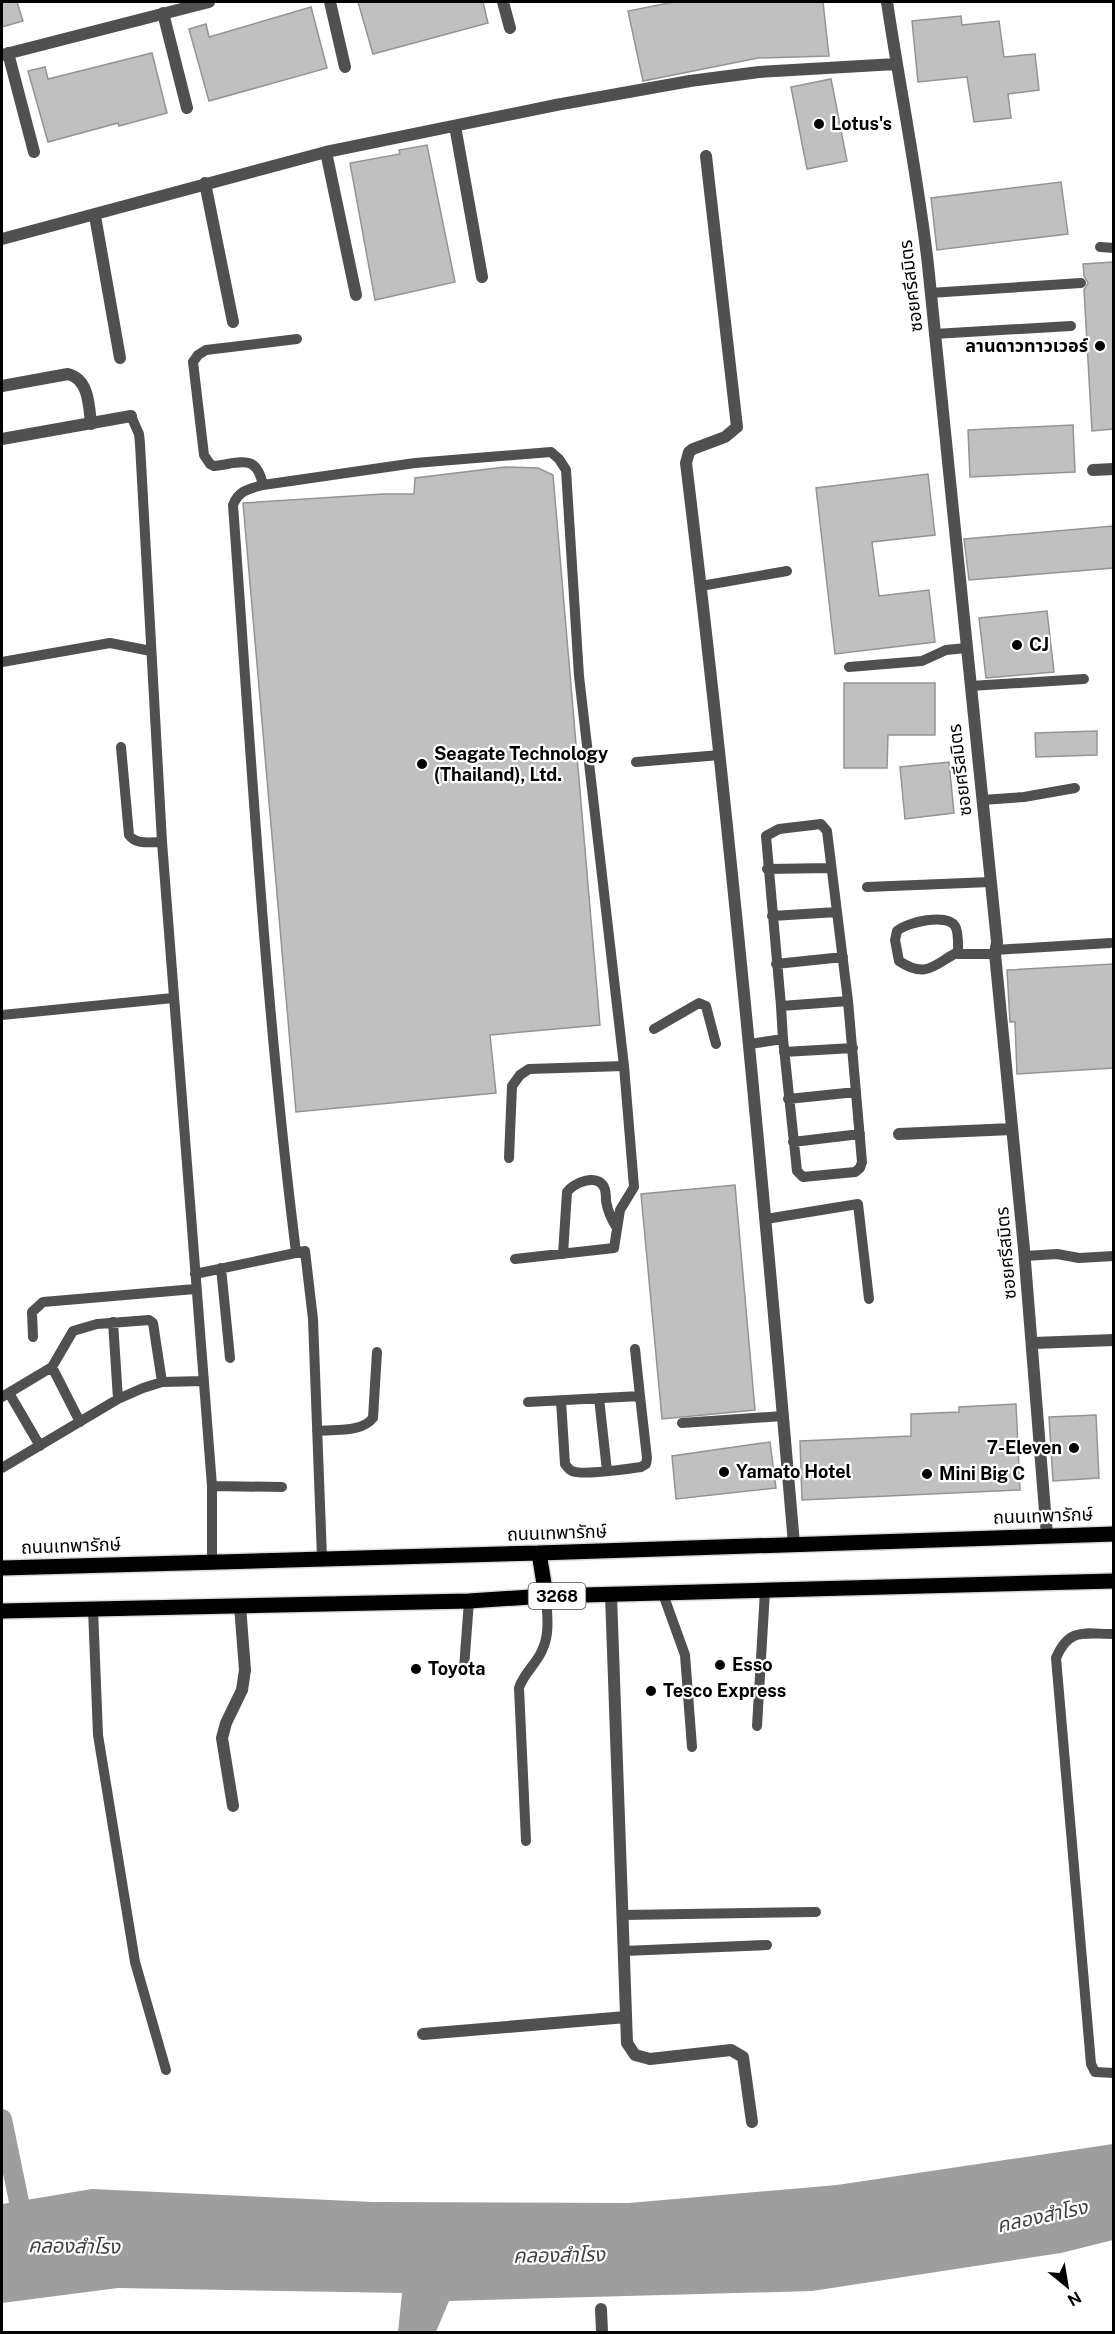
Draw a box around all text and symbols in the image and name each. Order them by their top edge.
place label: Lotus's [831,113,892,134]
marker: Lotus's [812,117,826,131]
street label: ซอยศรีสมิตร [894,239,927,333]
place label: ลานดาวทาวเวอร์ [965,335,1088,356]
marker: ลานดาวทาวเวอร์ [1093,339,1107,353]
place label: CJ [1029,634,1049,655]
marker: CJ [1010,638,1024,652]
street label: ซอยศรีสมิตร [943,723,976,817]
place label: Seagate Technology (Thailand), Ltd. [434,743,608,785]
marker: Seagate Technology (Thailand), Ltd. [415,757,429,771]
street label: ซอยศรีสมิตร [991,1206,1020,1300]
place label: 7-Eleven [987,1437,1062,1458]
marker: 7-Eleven [1067,1441,1081,1455]
place label: Yamato Hotel [736,1461,852,1482]
place label: Mini Big C [939,1463,1025,1484]
marker: Yamato Hotel [717,1465,731,1479]
marker: Mini Big C [920,1467,934,1481]
street label: ถนนเทพารักษ์ [993,1503,1093,1528]
street label: ถนนเทพารักษ์ [507,1520,607,1545]
street label: ถนนเทพารักษ์ [21,1533,121,1558]
road number: 3268 [528,1583,586,1609]
place label: Esso [732,1654,773,1675]
place label: Toyota [428,1658,485,1679]
marker: Esso [713,1658,727,1672]
marker: Toyota [409,1662,423,1676]
place label: Tesco Express [663,1680,786,1701]
marker: Tesco Express [644,1684,658,1698]
water label: คลองสำโรง [995,2194,1091,2237]
water label: คลองสำโรง [28,2233,121,2259]
water label: คลองสำโรง [513,2242,606,2268]
north arrow [1037,2256,1097,2316]
text: N [1064,2287,1084,2310]

